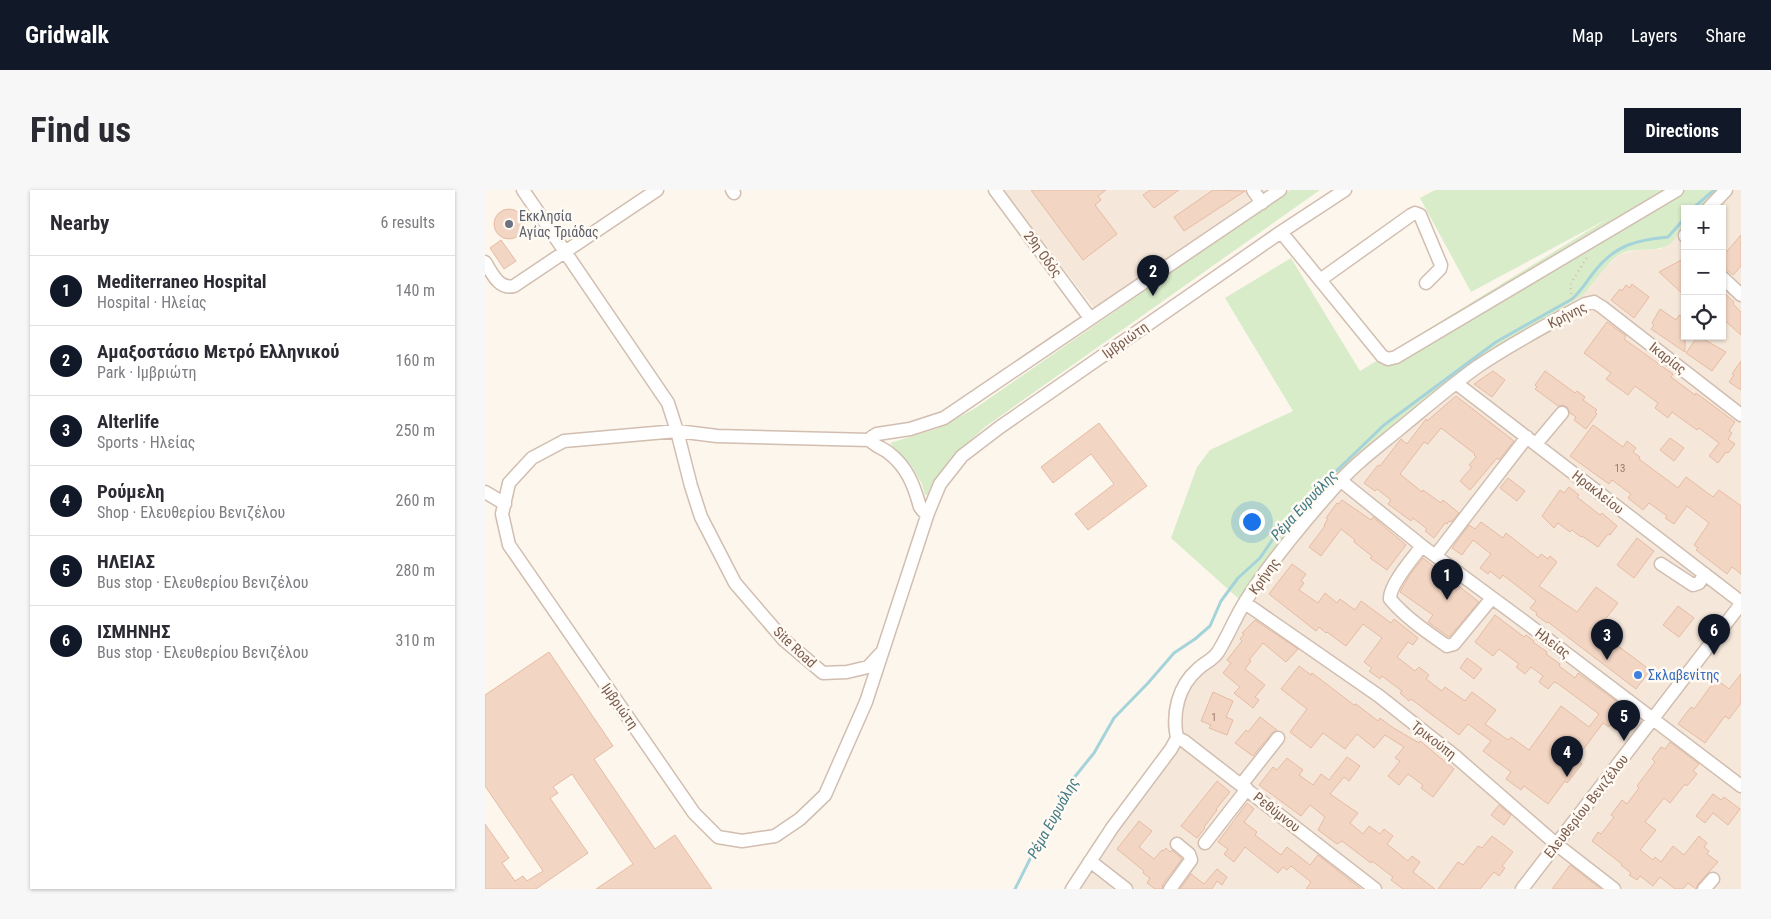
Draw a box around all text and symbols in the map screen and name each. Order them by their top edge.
text: Gridwalk [25,21,109,49]
text: Map [1572,25,1603,46]
text: Layers [1631,25,1678,46]
text: Share [1706,25,1746,46]
button: Directions [1624,108,1741,153]
text: Find us [30,110,131,151]
map controls [1681,205,1726,340]
button: + [1681,205,1726,250]
place label: Εκκλησία Αγίας Τριάδας [519,208,599,240]
text: Nearby [50,211,109,235]
text: 6 results [380,213,435,232]
marker: Εκκλησία Αγίας Τριάδας [503,218,515,230]
street label: 29η Οδός [1021,228,1065,280]
button: − [1681,250,1726,295]
pin: 2 [1137,255,1169,296]
text: Mediterraneo Hospital [97,270,267,293]
text: 1 [62,281,70,300]
text: 140 m [396,281,435,300]
text: Hospital · Ηλείας [97,293,207,312]
button: locate [1681,295,1726,340]
street label: Κρήνης [1545,299,1589,331]
street label: Ιμβριώτη [1099,318,1151,362]
street label: Ικαρίας [1647,339,1689,377]
text: Αμαξοστάσιο Μετρό Ελληνικού [97,340,339,363]
text: 2 [62,351,70,370]
text: 160 m [396,351,435,370]
text: Park · Ιμβριώτη [97,363,197,382]
text: Alterlife [97,410,159,433]
text: 3 [62,421,70,440]
text: 250 m [396,421,435,440]
text: Sports · Ηλείας [97,433,195,452]
house number: 13 [1615,462,1625,475]
water label: Ρέμα Ευρυάλης [1267,466,1341,544]
street label: Ηρακλείου [1569,467,1627,517]
text: Ρούμελη [97,480,165,503]
text: 4 [62,491,70,510]
text: 260 m [396,491,435,510]
text: Shop · Ελευθερίου Βενιζέλου [97,503,285,522]
your location [1239,509,1265,535]
text: ΗΛΕΙΑΣ [97,550,155,573]
street label: Κρήνης [1245,555,1283,597]
pin: 1 [1431,559,1463,600]
text: 5 [62,561,70,580]
text: 280 m [396,561,435,580]
text: Bus stop · Ελευθερίου Βενιζέλου [97,573,308,592]
pin: 6 [1698,614,1730,655]
pin: 3 [1591,619,1623,660]
text: ΙΣΜΗΝΗΣ [97,620,170,643]
street label: Site Road [770,623,820,671]
street label: Ηλείας [1532,625,1574,661]
text: 6 [62,631,70,650]
text: 310 m [396,631,435,650]
text: Bus stop · Ελευθερίου Βενιζέλου [97,643,308,662]
place label: Σκλαβενίτης [1648,667,1720,683]
marker: Σκλαβενίτης [1632,669,1644,681]
street label: Ιμβριώτη [598,680,642,732]
pin: 5 [1608,700,1640,741]
house number: 1 [1211,711,1217,724]
street label: Τρικούπη [1408,718,1460,762]
pin: 4 [1551,736,1583,777]
street label: Ελευθερίου Βενιζέλου [1541,751,1632,861]
water label: Ρέμα Ευρυάλης [1023,774,1083,862]
street label: Ρεθύμνου [1251,789,1304,835]

